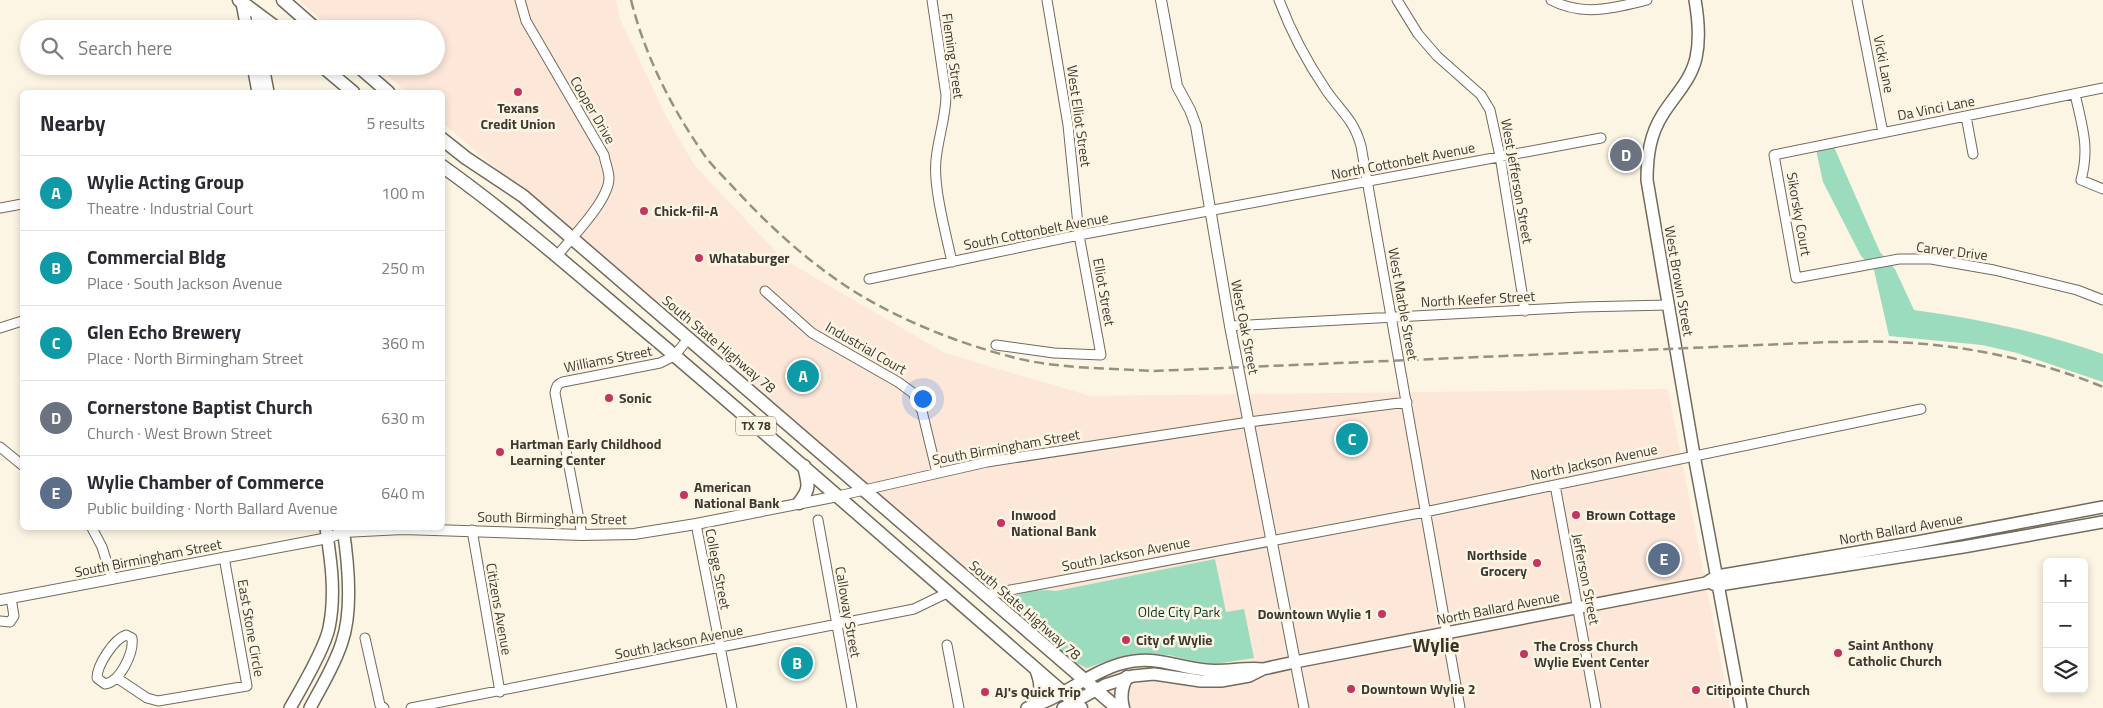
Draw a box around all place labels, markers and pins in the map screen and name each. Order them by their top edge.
marker: Texans Credit Union [512,86,524,98]
place label: Texans Credit Union [480,97,556,134]
pin: D [1610,136,1642,174]
place label: Chick-fil-A [654,200,719,221]
marker: Chick-fil-A [638,205,650,217]
place label: Whataburger [709,247,790,268]
marker: Whataburger [693,252,705,264]
pin: A [787,357,819,395]
place label: Sonic [619,387,652,408]
marker: Sonic [603,392,615,404]
pin: C [1336,420,1368,458]
place label: Hartman Early Childhood Learning Center [510,433,661,470]
marker: Hartman Early Childhood Learning Center [494,446,506,458]
place label: American National Bank [694,476,780,513]
marker: American National Bank [678,489,690,501]
place label: Inwood National Bank [1011,504,1097,541]
place label: Brown Cottage [1586,504,1676,525]
marker: Brown Cottage [1570,509,1582,521]
marker: Inwood National Bank [995,517,1007,529]
pin: E [1648,540,1680,578]
place label: Northside Grocery [1467,544,1527,581]
marker: Northside Grocery [1531,557,1543,569]
place label: Downtown Wylie 1 [1257,603,1372,624]
marker: Downtown Wylie 1 [1376,608,1388,620]
place label: City of Wylie [1136,629,1212,650]
marker: City of Wylie [1120,634,1132,646]
place label: Saint Anthony Catholic Church [1848,634,1942,671]
place label: The Cross Church Wylie Event Center [1534,635,1649,672]
pin: B [781,644,813,682]
marker: Saint Anthony Catholic Church [1832,647,1844,659]
marker: The Cross Church Wylie Event Center [1518,648,1530,660]
place label: Downtown Wylie 2 [1361,678,1476,699]
place label: Citipointe Church [1706,679,1810,700]
place label: AJ's Quick Trip [995,681,1081,702]
marker: Downtown Wylie 2 [1345,683,1357,695]
marker: Citipointe Church [1690,684,1702,696]
marker: AJ's Quick Trip [979,686,991,698]

